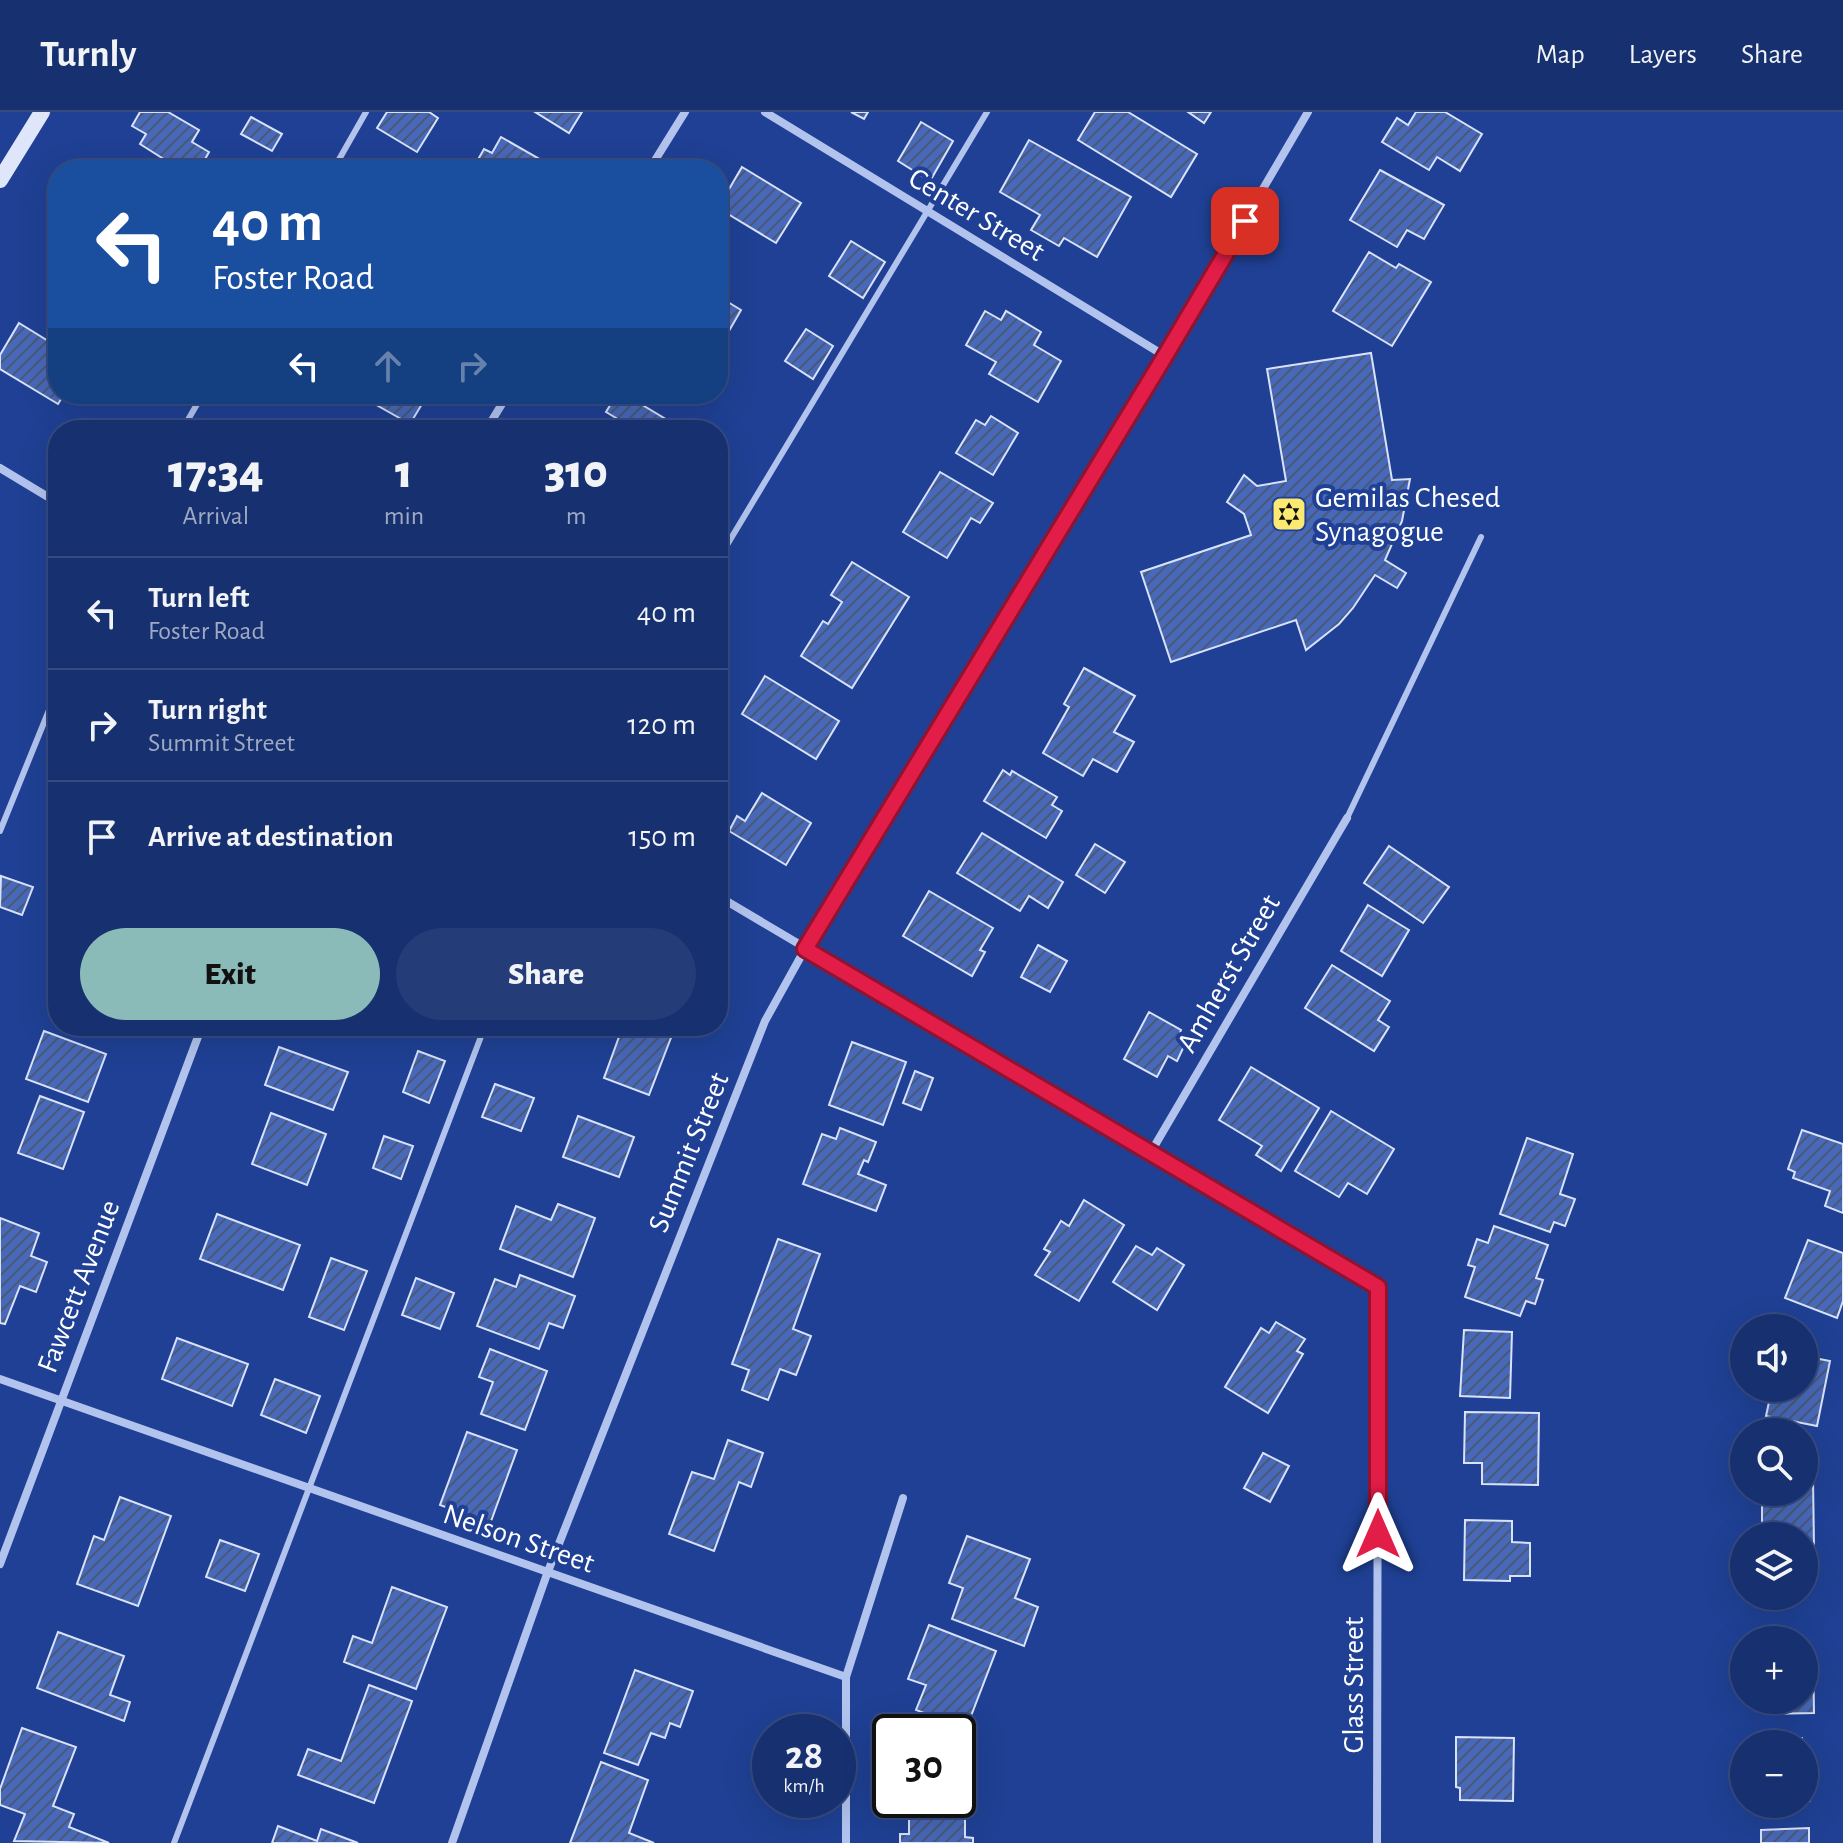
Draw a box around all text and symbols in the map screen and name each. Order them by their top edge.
text: Turnly [40,36,136,74]
text: Map [1536,41,1585,69]
text: Layers [1629,41,1697,69]
text: Share [1741,41,1803,69]
street label: Center Street [903,163,1050,267]
pin [1211,187,1279,255]
icon: left [80,192,184,296]
text: 40 m [212,195,323,251]
icon: arrive [1223,199,1267,243]
text: Foster Road [212,260,374,296]
icon: left [282,344,326,388]
icon: ahead [366,344,410,388]
icon: right [450,344,494,388]
text: 17:34 [168,449,264,497]
text: 1 [395,449,413,497]
text: 310 [544,449,608,497]
place label: Gemilas Chesed Synagogue [1315,483,1500,547]
synagogue icon: Gemilas Chesed Synagogue [1270,495,1308,533]
text: Arrival [182,503,249,529]
text: min [384,503,424,529]
text: m [566,503,586,529]
text: Turn left [148,583,249,613]
icon: left [80,591,124,635]
text: 40 m [637,598,696,628]
text: Foster Road [148,618,265,644]
text: Turn right [148,695,267,725]
icon: right [80,703,124,747]
text: 120 m [627,710,696,740]
text: Summit Street [148,730,295,756]
icon: arrive [80,815,124,859]
text: Arrive at destination [148,822,394,852]
text: 150 m [628,822,696,852]
street label: Amherst Street [1172,889,1286,1057]
button: Exit [80,928,380,1020]
button: Share [396,928,696,1020]
street label: Summit Street [643,1068,735,1236]
street label: Fawcett Avenue [32,1196,126,1377]
map controls [1730,1314,1818,1818]
button: sound [1730,1314,1818,1402]
button: search [1730,1418,1818,1506]
position arrow [1336,1492,1420,1576]
street label: Nelson Street [439,1499,599,1579]
button: layers [1730,1522,1818,1610]
street label: Glass Street [1339,1616,1369,1753]
button: + [1730,1626,1818,1714]
speed limit sign: 30 [872,1714,976,1818]
button: − [1730,1730,1818,1818]
text: 28 [785,1736,823,1776]
text: km/h [783,1776,825,1796]

